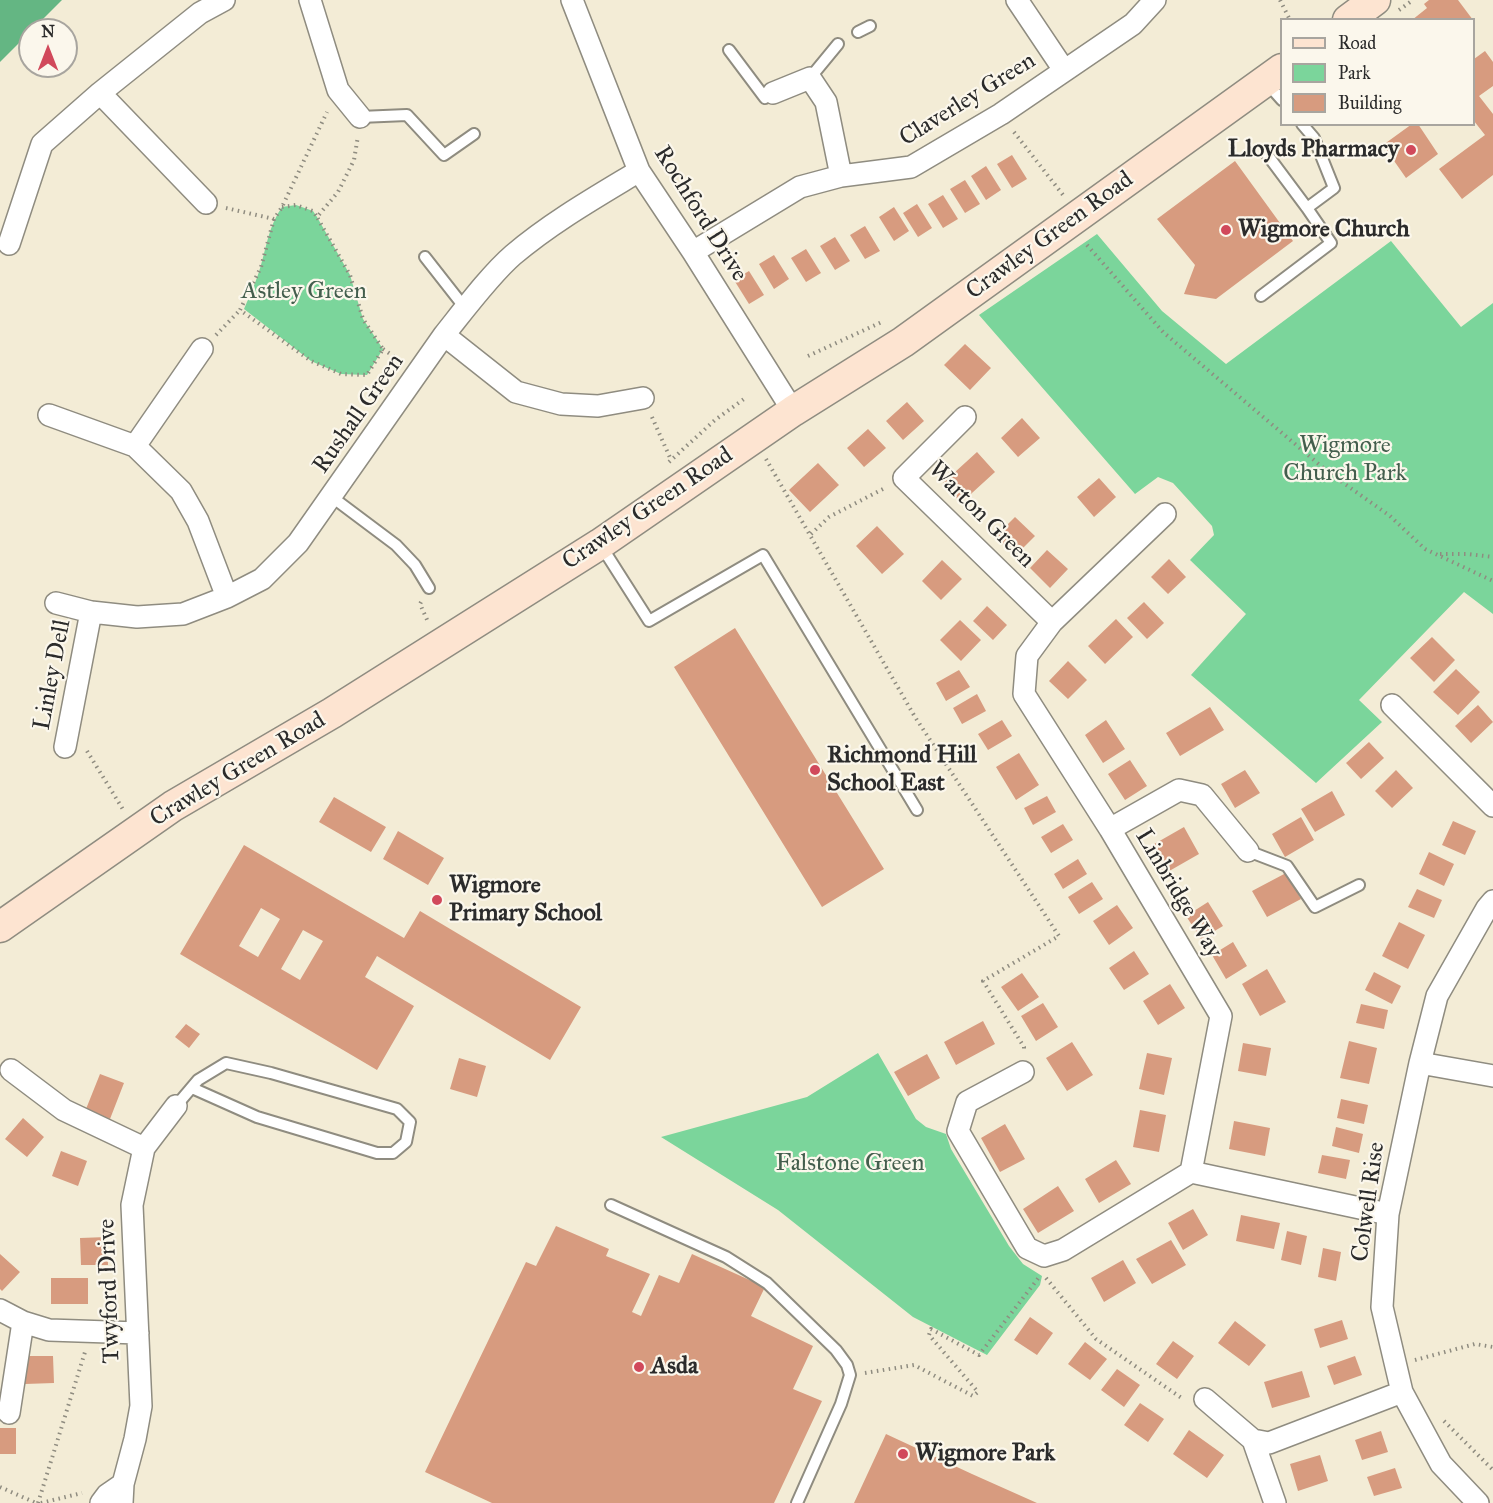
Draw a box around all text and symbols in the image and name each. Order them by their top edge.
north arrow [18,18,78,78]
legend [1280,18,1475,126]
text: N [41,22,55,41]
text: Road [1338,32,1376,54]
street label: Claverley Green [895,47,1041,153]
text: Park [1338,62,1371,84]
text: Building [1338,92,1401,114]
place label: Lloyds Pharmacy [1228,136,1399,164]
street label: Rochford Drive [647,141,753,287]
marker: Lloyds Pharmacy [1404,143,1418,157]
street label: Crawley Green Road [961,166,1139,306]
place label: Wigmore Church [1238,216,1410,244]
marker: Wigmore Church [1219,223,1233,237]
park label: Astley Green [241,278,367,306]
street label: Rushall Green [307,349,411,479]
park label: Wigmore Church Park [1283,432,1407,488]
street label: Crawley Green Road [557,441,739,577]
street label: Warton Green [922,456,1040,574]
street label: Linley Dell [28,617,78,733]
street label: Crawley Green Road [145,706,331,834]
place label: Richmond Hill School East [827,742,977,798]
marker: Richmond Hill School East [808,763,822,777]
street label: Linbridge Way [1128,824,1228,964]
place label: Wigmore Primary School [449,872,602,928]
marker: Wigmore Primary School [430,893,444,907]
street label: Colwell Rise [1346,1140,1392,1264]
park label: Falstone Green [776,1150,924,1178]
street label: Twyford Drive [93,1218,127,1364]
place label: Asda [651,1353,698,1381]
marker: Asda [632,1360,646,1374]
place label: Wigmore Park [915,1440,1055,1468]
marker: Wigmore Park [896,1447,910,1461]

